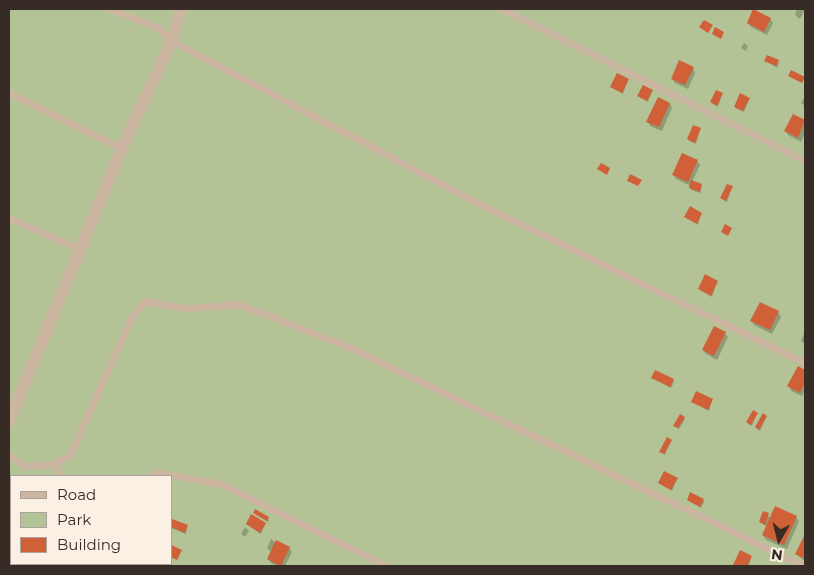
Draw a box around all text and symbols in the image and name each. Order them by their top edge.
legend [10,475,172,565]
text: Road [57,485,96,504]
text: Park [57,510,91,529]
north arrow [754,515,804,565]
text: Building [57,535,121,554]
text: N [770,545,784,565]

